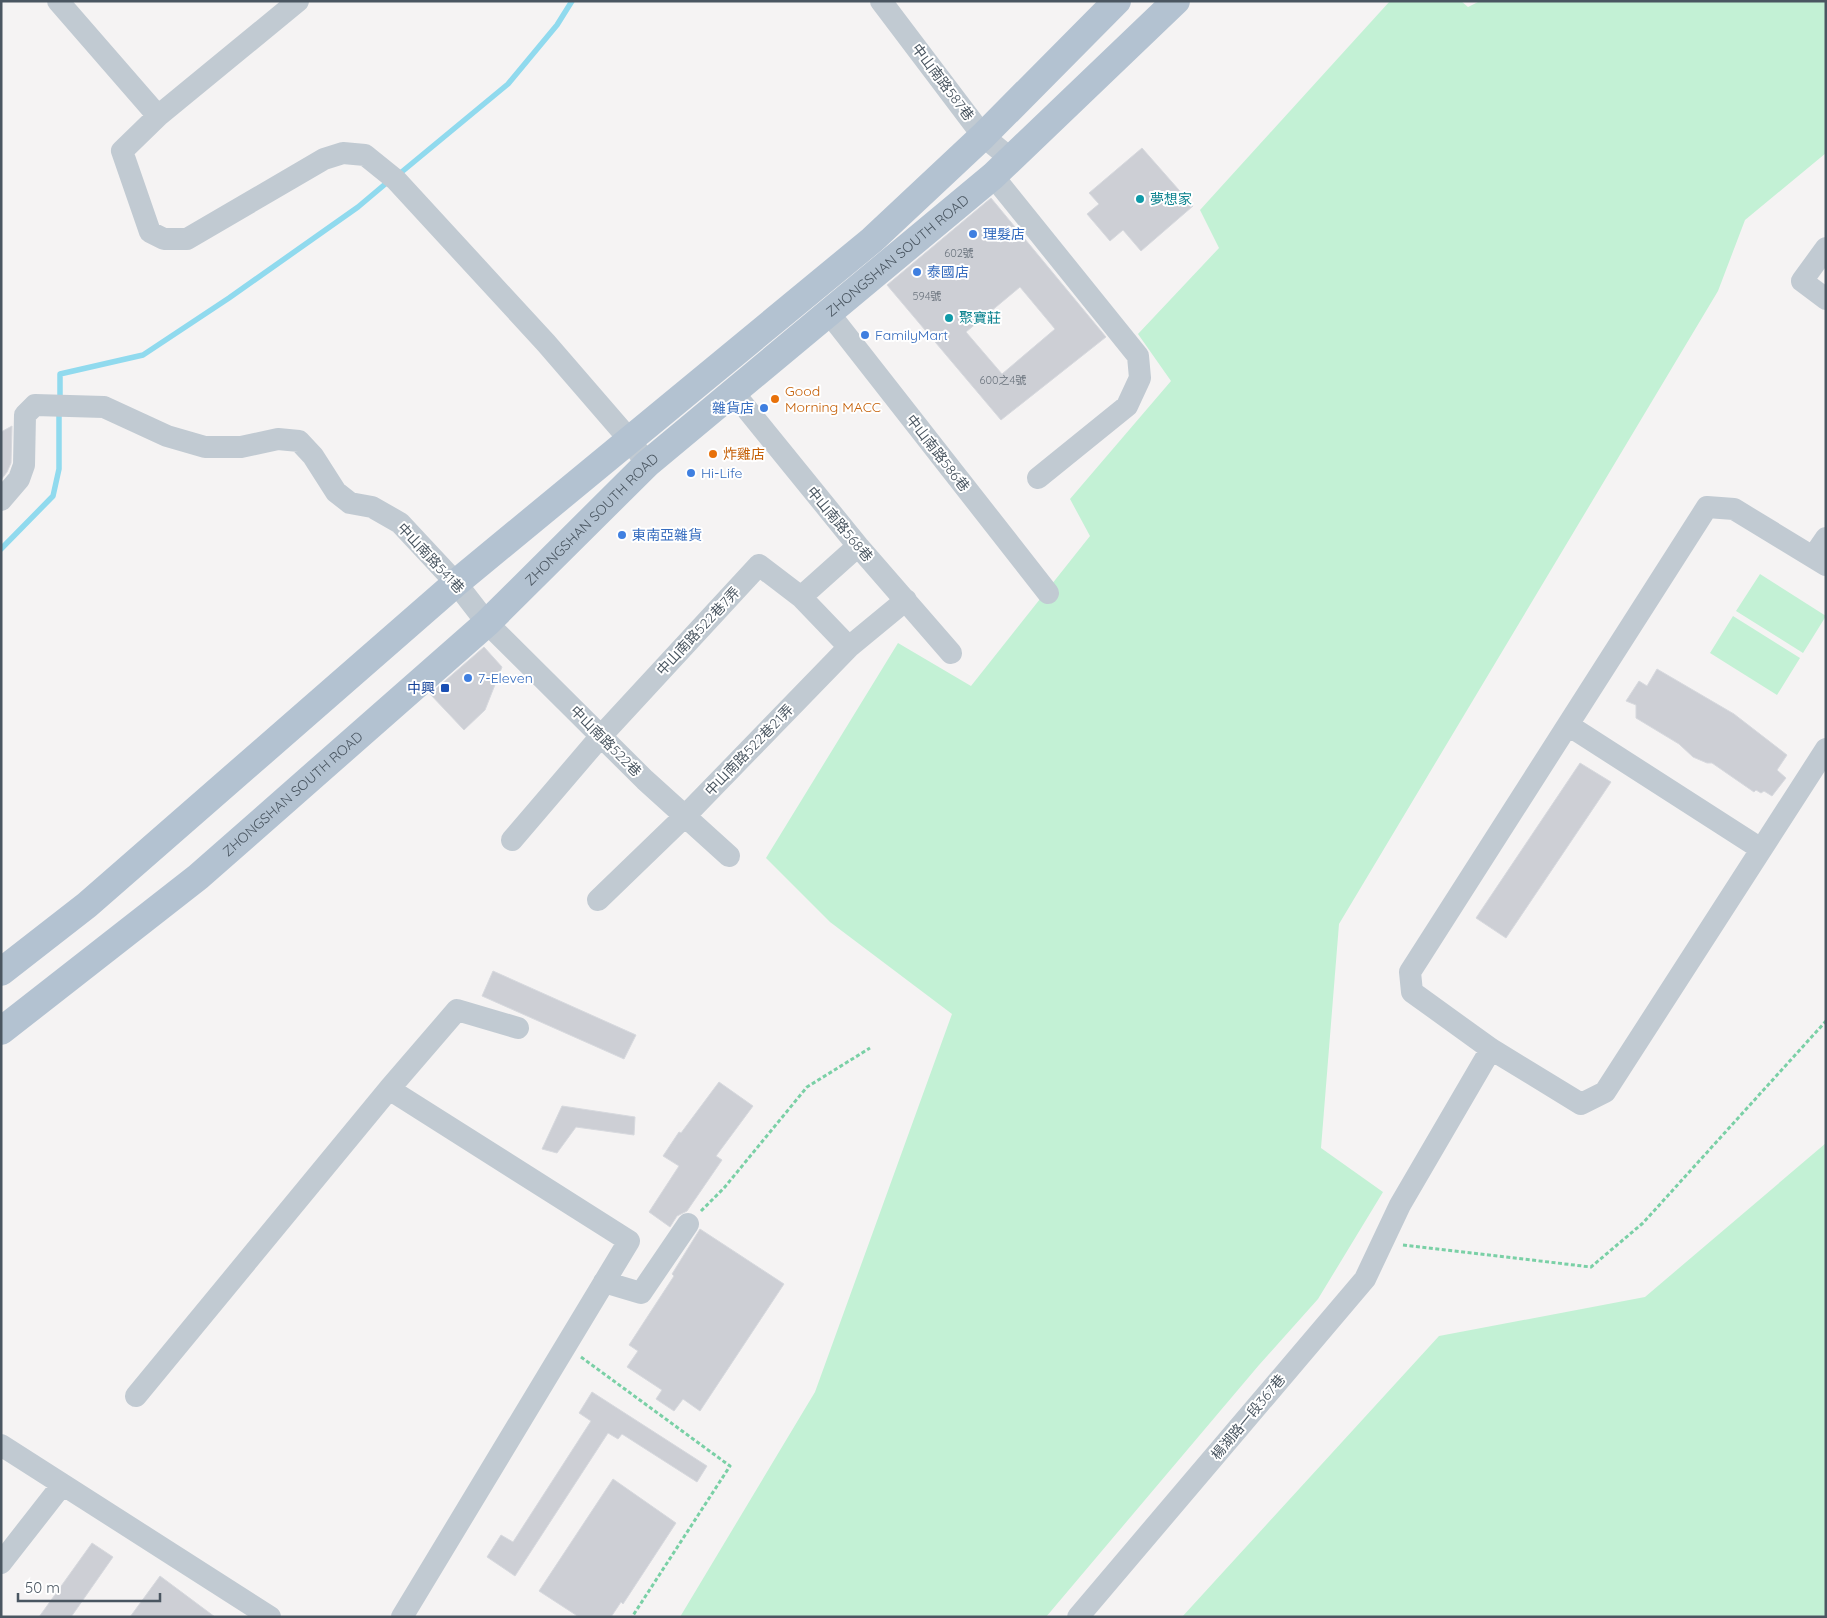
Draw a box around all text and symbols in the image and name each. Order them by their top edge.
street label: 中山南路587巷 [908,40,978,124]
place label: 夢想家 [1150,190,1192,208]
street label: ZHONGSHAN SOUTH ROAD [822,191,973,320]
marker: 夢想家 [1134,193,1146,205]
place label: 理髮店 [983,225,1025,243]
marker: 理髮店 [967,228,979,240]
house number: 602號 [944,246,974,260]
place label: 泰國店 [927,263,969,281]
marker: 泰國店 [911,266,923,278]
house number: 594號 [913,289,941,303]
place label: 聚寶莊 [959,309,1001,327]
marker: 聚寶莊 [943,312,955,324]
place label: FamilyMart [875,326,948,344]
marker: FamilyMart [859,329,871,341]
house number: 600之4號 [980,373,1026,387]
place label: Good Morning MACC [785,382,881,416]
marker: Good Morning MACC [769,393,781,405]
place label: 雜貨店 [712,399,754,417]
marker: 雜貨店 [758,402,770,414]
street label: 中山南路586巷 [902,411,974,495]
place label: 炸雞店 [723,445,765,463]
marker: 炸雞店 [707,448,719,460]
street label: ZHONGSHAN SOUTH ROAD [521,449,662,589]
place label: Hi-Life [701,464,742,482]
marker: Hi-Life [685,467,697,479]
street label: 中山南路568巷 [803,483,877,565]
street label: 中山南路541巷 [394,519,468,597]
place label: 東南亞雜貨 [632,526,702,544]
marker: 東南亞雜貨 [616,529,628,541]
street label: 中山南路522巷7弄 [652,583,744,679]
place label: 7-Eleven [478,669,533,687]
marker: 7-Eleven [462,672,474,684]
place label: 中興 [407,679,435,697]
marker: 中興 [439,682,451,694]
street label: 中山南路522巷21弄 [701,701,797,799]
street label: 中山南路522巷 [567,702,645,780]
street label: ZHONGSHAN SOUTH ROAD [219,727,366,860]
street label: 楊湖路一段367巷 [1207,1371,1289,1463]
scale bar [18,1570,160,1602]
text: 50 m [25,1578,60,1597]

